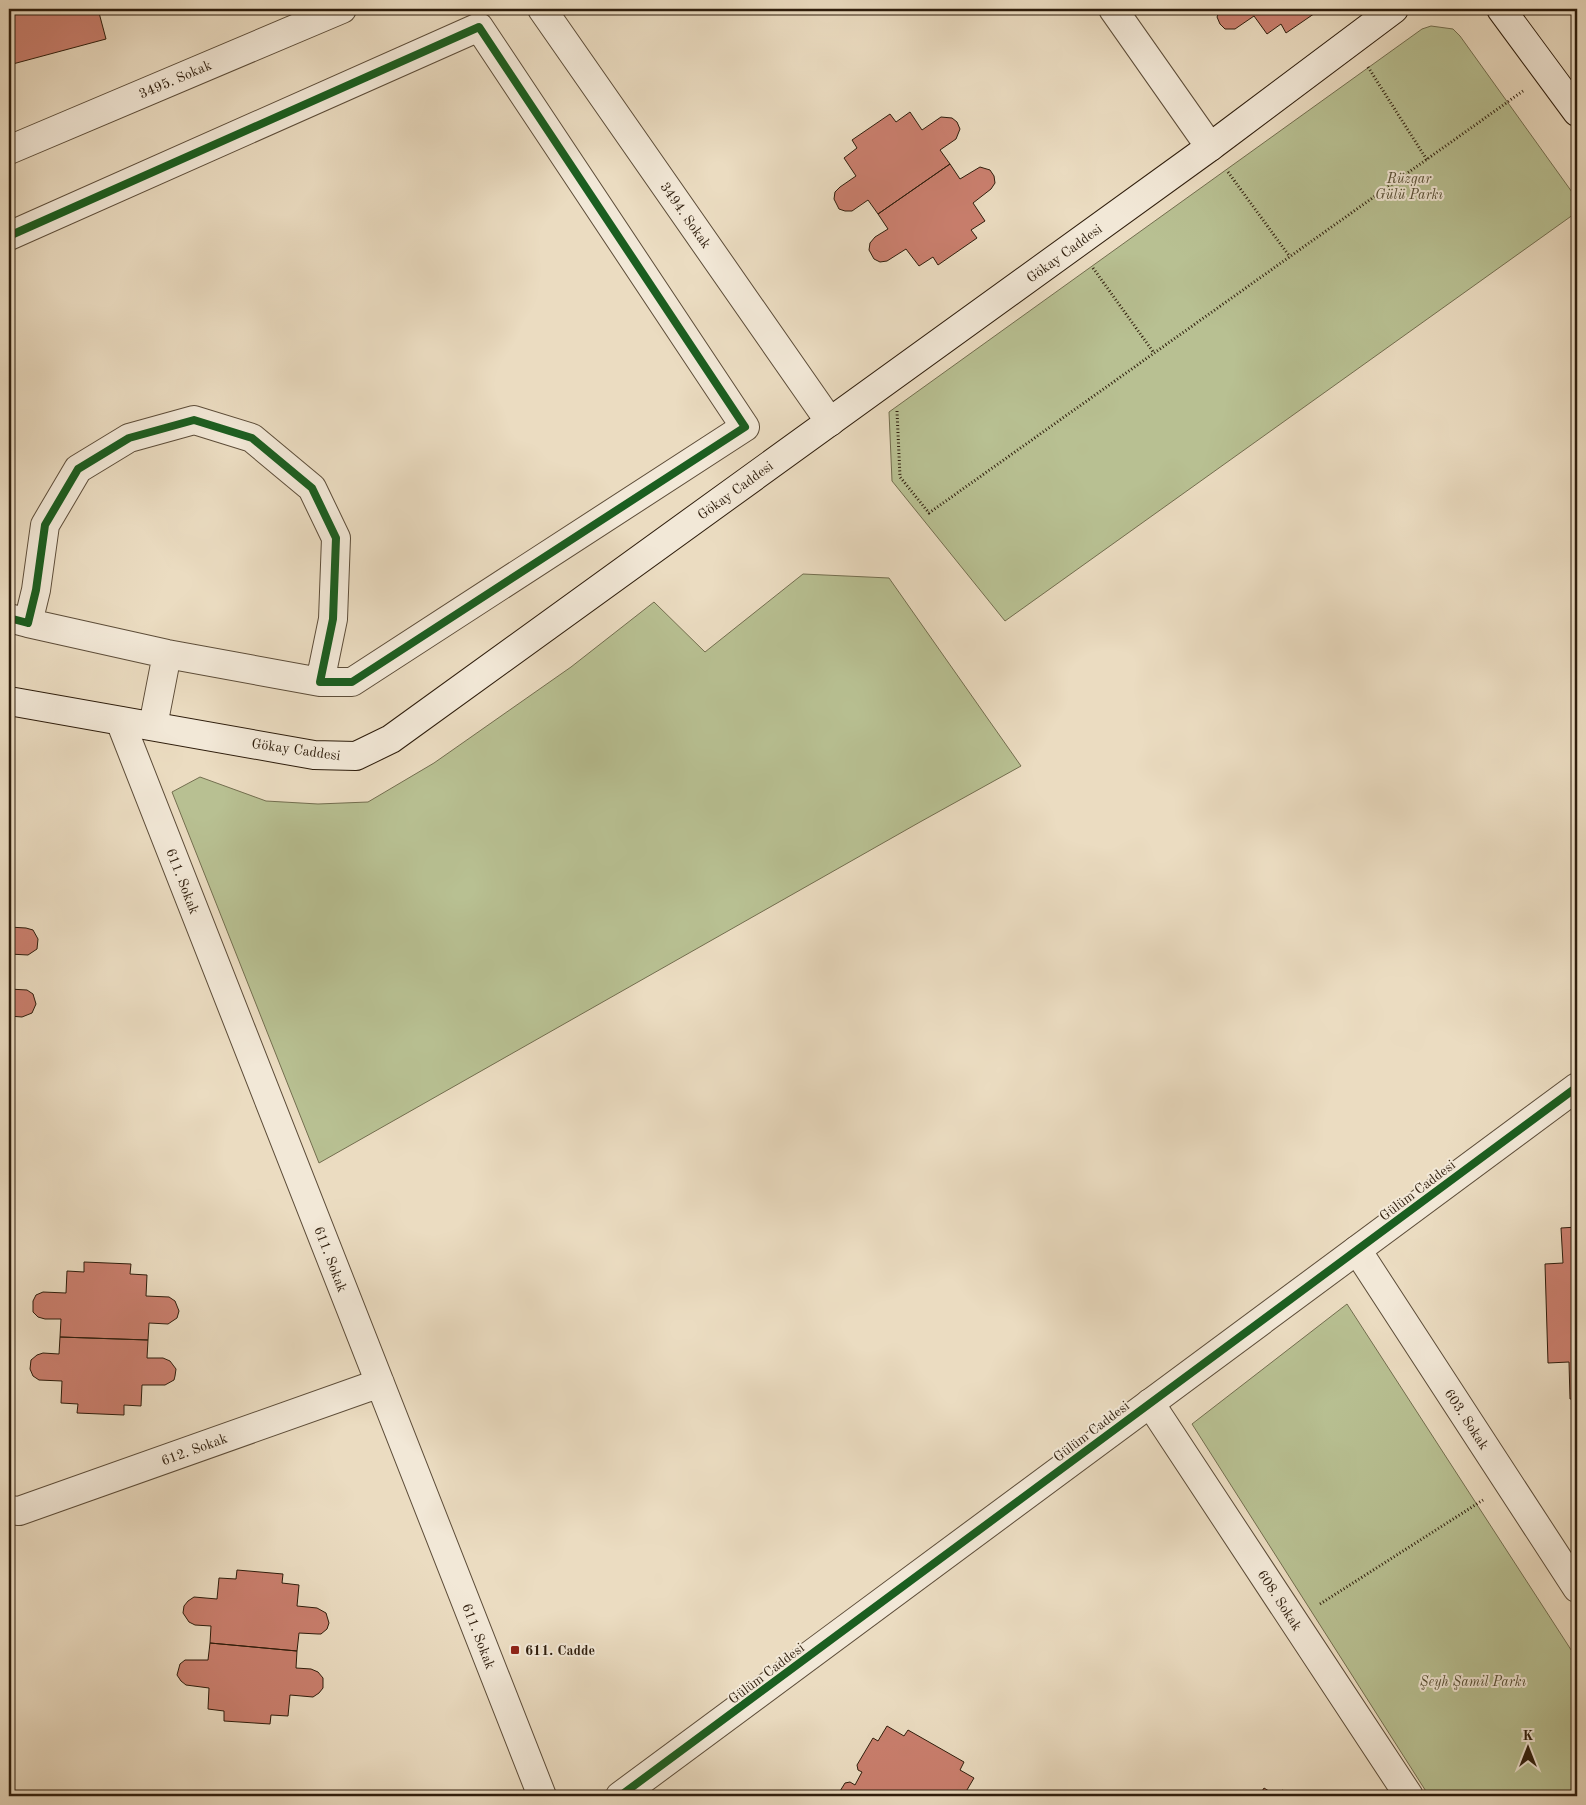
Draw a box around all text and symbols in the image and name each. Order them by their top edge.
street label: 3495. Sokak [137,58,214,101]
park label: Rüzgar Gülü Parkı [1375,172,1443,202]
street label: 3494. Sokak [657,180,713,251]
street label: Gökay Caddesi [1024,222,1105,286]
street label: Gökay Caddesi [695,459,776,523]
street label: Gökay Caddesi [251,737,341,763]
street label: 611. Sokak [163,846,201,916]
street label: Gülüm Caddesi [1377,1158,1458,1224]
street label: 611. Sokak [311,1224,349,1294]
street label: 603. Sokak [1441,1387,1491,1452]
street label: Gülüm Caddesi [1051,1399,1132,1465]
street label: 612. Sokak [159,1432,229,1468]
street label: 608. Sokak [1254,1568,1304,1633]
street label: 611. Sokak [459,1601,497,1671]
street label: Gülüm Caddesi [726,1641,807,1707]
marker: 611. Cadde [509,1644,521,1656]
place label: 611. Cadde [525,1644,595,1658]
park label: Şeyh Şamil Parkı [1420,1675,1527,1690]
north arrow [1504,1722,1554,1772]
text: K [1523,1729,1534,1743]

